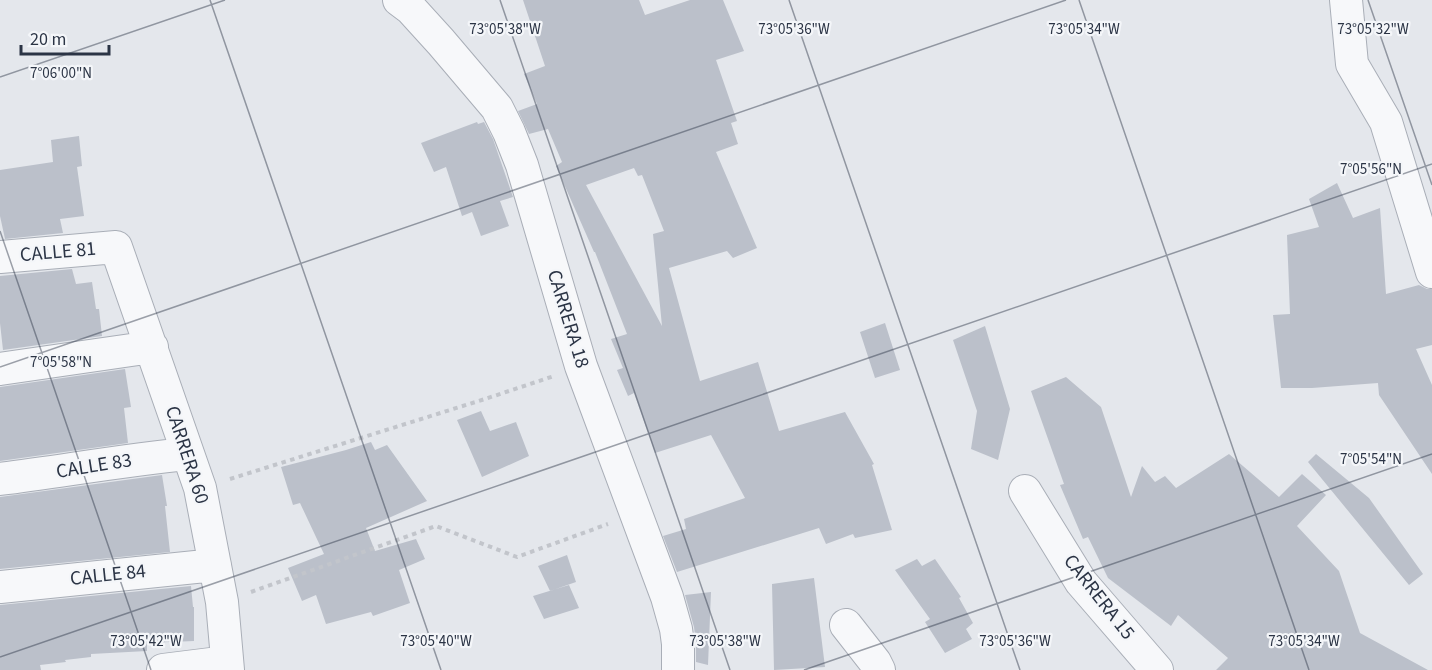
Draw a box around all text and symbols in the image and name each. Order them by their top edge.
scale bar [21,18,110,56]
text: 73°05'38"W [469,19,541,40]
text: 73°05'36"W [758,19,830,40]
text: 73°05'34"W [1048,19,1120,40]
text: 73°05'32"W [1337,19,1409,40]
text: 20 m [30,27,66,52]
text: 7°06'00"N [30,63,92,84]
text: 7°05'56"N [1340,159,1402,180]
street label: CALLE 81 [19,235,97,269]
street label: CARRERA 18 [540,266,596,372]
text: 7°05'58"N [30,352,92,373]
street label: CARRERA 60 [158,402,216,508]
street label: CALLE 83 [54,446,134,486]
text: 7°05'54"N [1340,449,1402,470]
street label: CARRERA 15 [1057,548,1141,646]
street label: CALLE 84 [69,557,147,593]
text: 73°05'42"W [110,631,182,652]
text: 73°05'40"W [400,631,472,652]
text: 73°05'38"W [689,631,761,652]
text: 73°05'36"W [979,631,1051,652]
text: 73°05'34"W [1268,631,1340,652]

